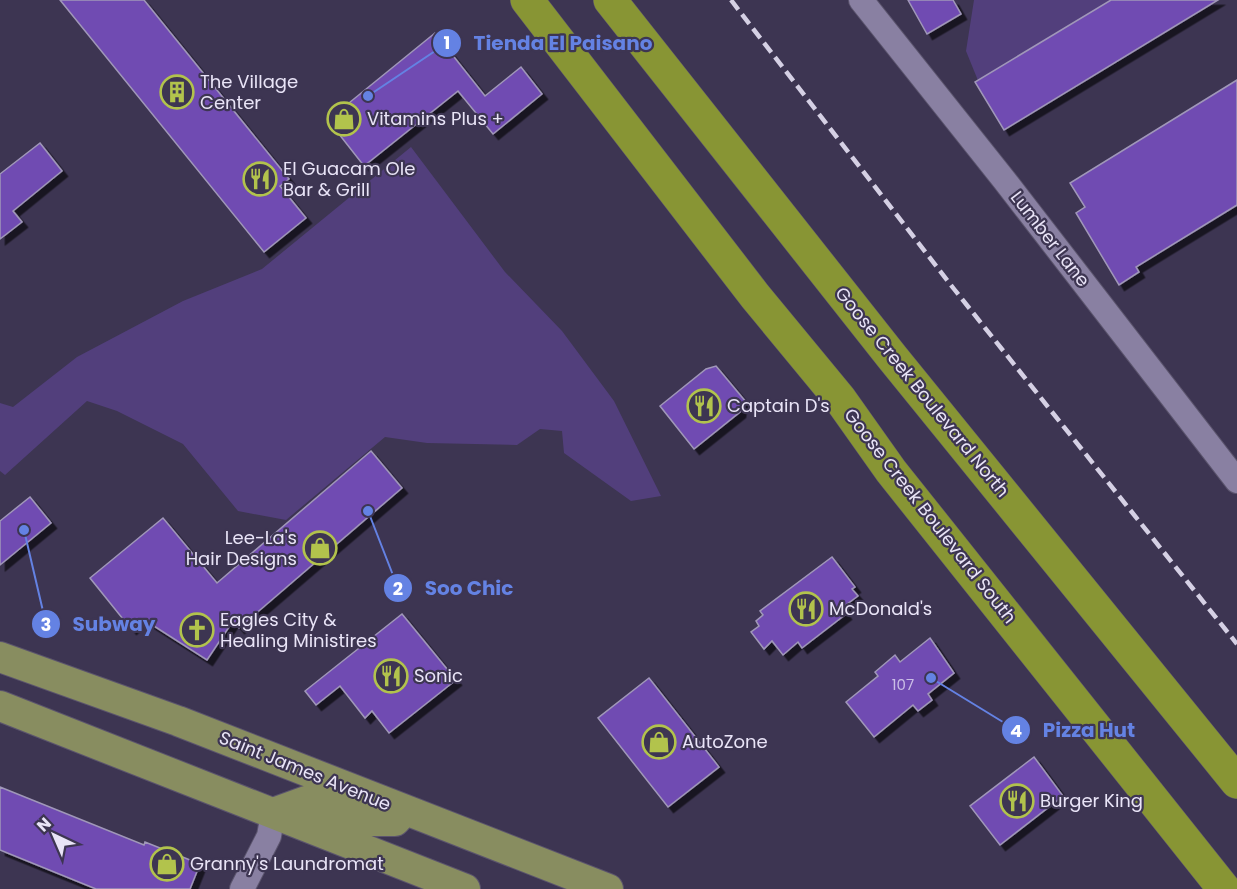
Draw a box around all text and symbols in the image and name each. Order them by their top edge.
callout: Tienda El Paisano [432,24,665,62]
text: Tienda El Paisano [474,29,653,57]
text: 1 [444,30,450,55]
place label: The Village Center [200,69,298,115]
building icon: The Village Center [159,74,195,110]
shop icon: Vitamins Plus + [326,101,362,137]
place label: Vitamins Plus + [367,106,504,131]
place label: El Guacam Ole Bar & Grill [283,156,415,202]
restaurant icon: El Guacam Ole Bar & Grill [242,161,278,197]
street label: Lumber Lane [1005,186,1096,292]
street label: Goose Creek Boulevard North [830,281,1015,502]
restaurant icon: Captain D's [686,388,722,424]
place label: Captain D's [727,393,830,418]
street label: Goose Creek Boulevard South [838,403,1022,628]
place label: Lee-La's Hair Designs [186,525,297,571]
shop icon: Lee-La's Hair Designs [302,530,338,566]
callout: Soo Chic [383,569,525,607]
text: Soo Chic [425,574,513,602]
text: 2 [393,576,403,601]
restaurant icon: McDonald's [788,591,824,627]
place label: McDonald's [829,596,932,621]
callout: Subway [31,605,168,643]
place label: Eagles City & Healing Ministires [220,607,377,653]
text: Subway [73,610,156,638]
text: 3 [41,612,51,637]
church icon: Eagles City & Healing Ministires [179,612,215,648]
restaurant icon: Sonic [373,658,409,694]
place label: Sonic [414,663,463,688]
house number: 107 [892,674,914,695]
callout: Pizza Hut [1001,711,1147,749]
text: Pizza Hut [1043,716,1135,744]
text: 4 [1010,718,1022,743]
shop icon: AutoZone [641,724,677,760]
street label: Saint James Avenue [216,725,395,816]
place label: AutoZone [682,729,768,754]
restaurant icon: Burger King [999,783,1035,819]
place label: Burger King [1040,788,1143,813]
north arrow [24,805,84,865]
text: N [32,812,56,837]
shop icon: Granny's Laundromat [149,846,185,882]
place label: Granny's Laundromat [190,851,384,876]

